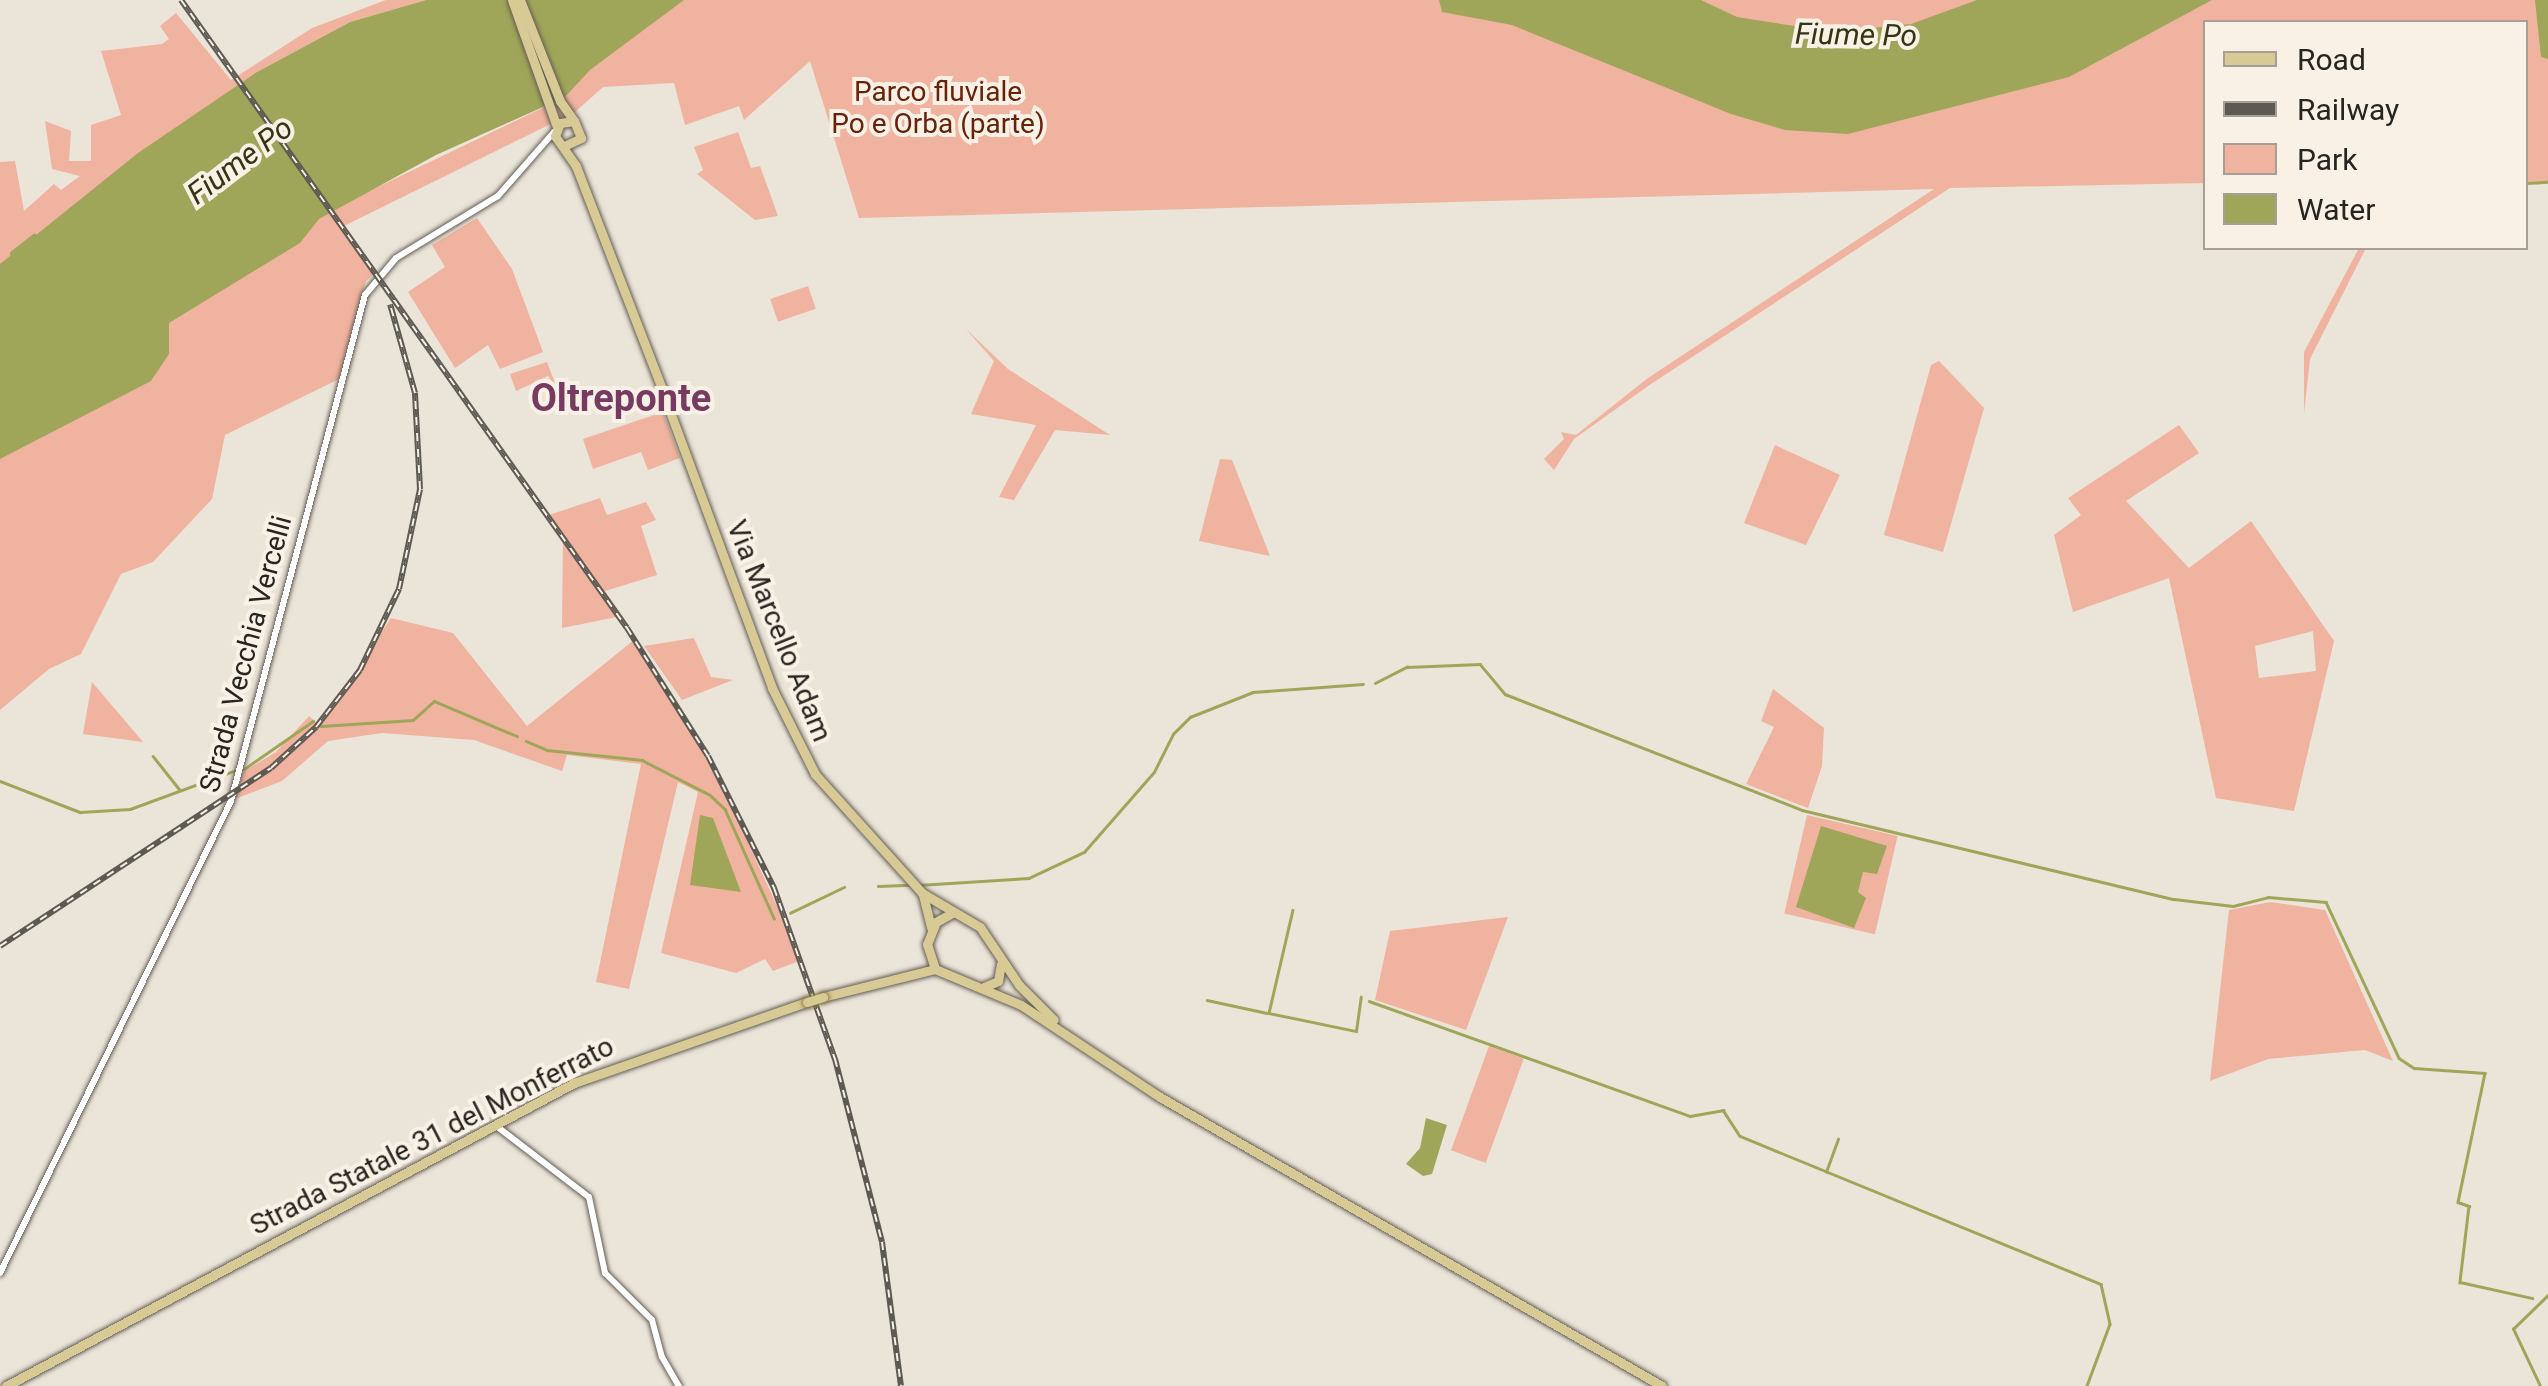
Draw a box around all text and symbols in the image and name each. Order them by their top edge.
water label: Fiume Po [1795,16,1917,54]
legend [2203,20,2528,250]
text: Road [2297,42,2366,77]
park label: Parco fluviale Po e Orba (parte) [831,75,1045,141]
text: Railway [2297,92,2399,127]
water label: Fiume Po [180,110,300,212]
text: Park [2297,142,2357,177]
text: Water [2297,192,2375,227]
district label: Oltreponte [531,376,711,422]
street label: Strada Vecchia Vercelli [193,512,299,796]
street label: Via Marcello Adam [719,515,839,747]
street label: Strada Statale 31 del Monferrato [245,1029,619,1243]

